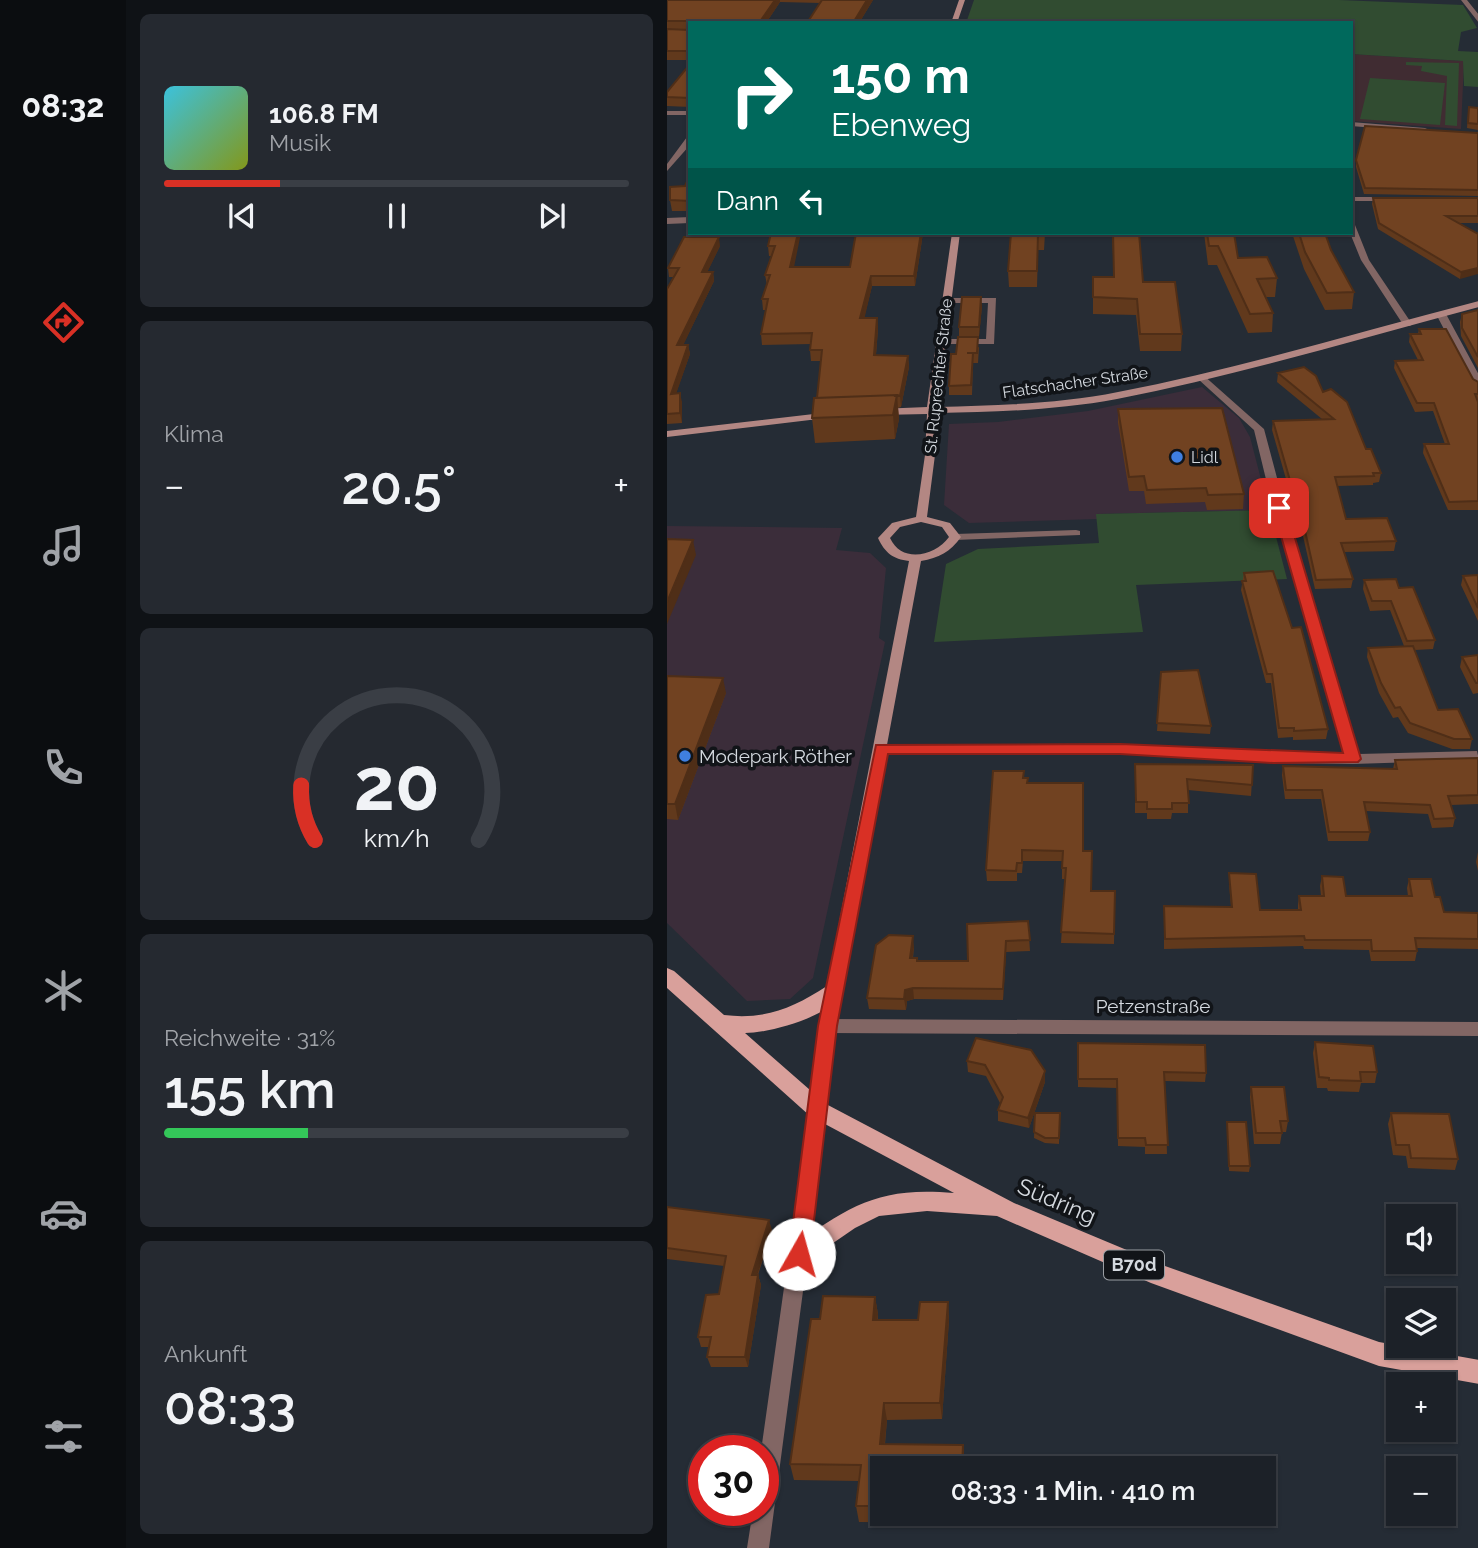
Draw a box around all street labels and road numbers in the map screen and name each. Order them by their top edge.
street label: St. Ruprechter Straße [921,298,956,455]
street label: Flatschacher Straße [1001,363,1149,402]
street label: Petzenstraße [1096,995,1210,1017]
street label: Südring [1014,1172,1101,1229]
road number: B70d [1104,1250,1164,1280]

